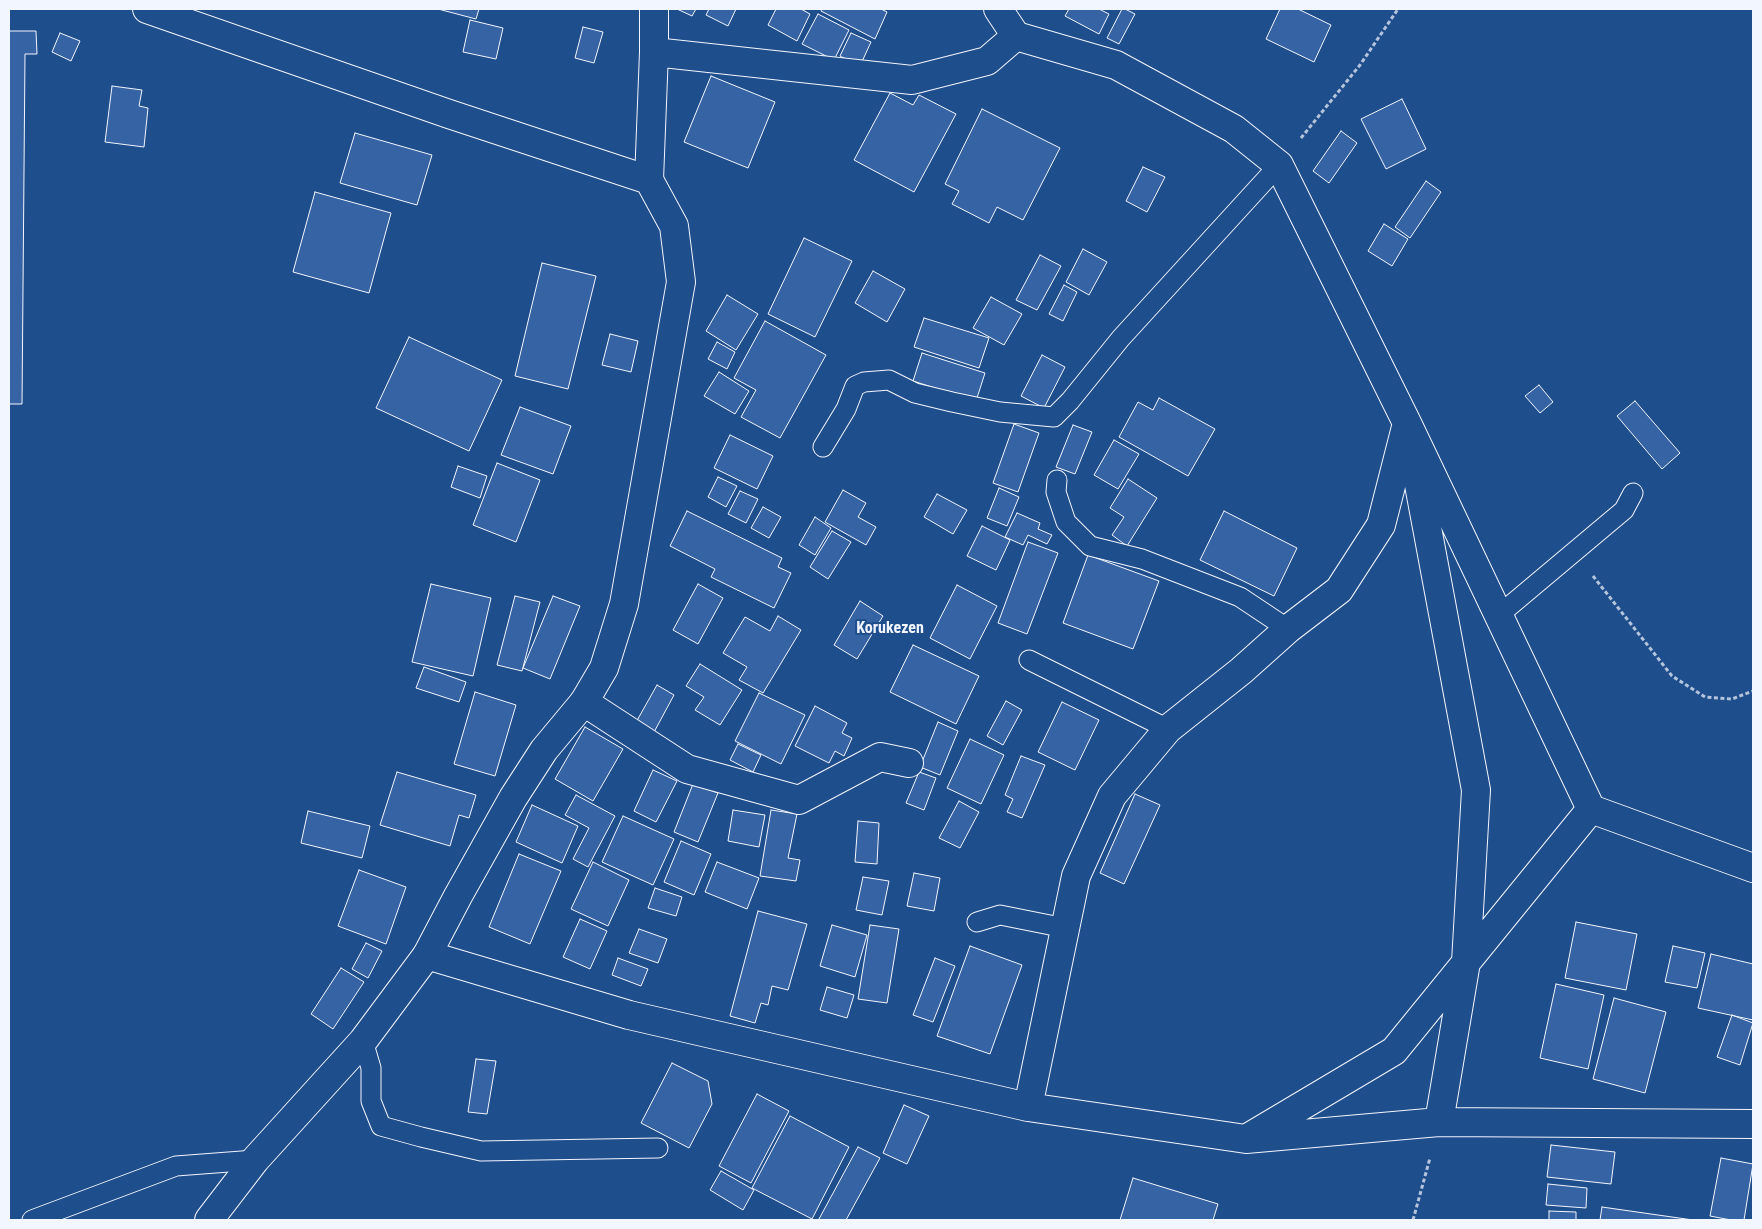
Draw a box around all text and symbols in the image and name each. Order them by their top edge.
district label: Korukezen [856,619,924,639]

